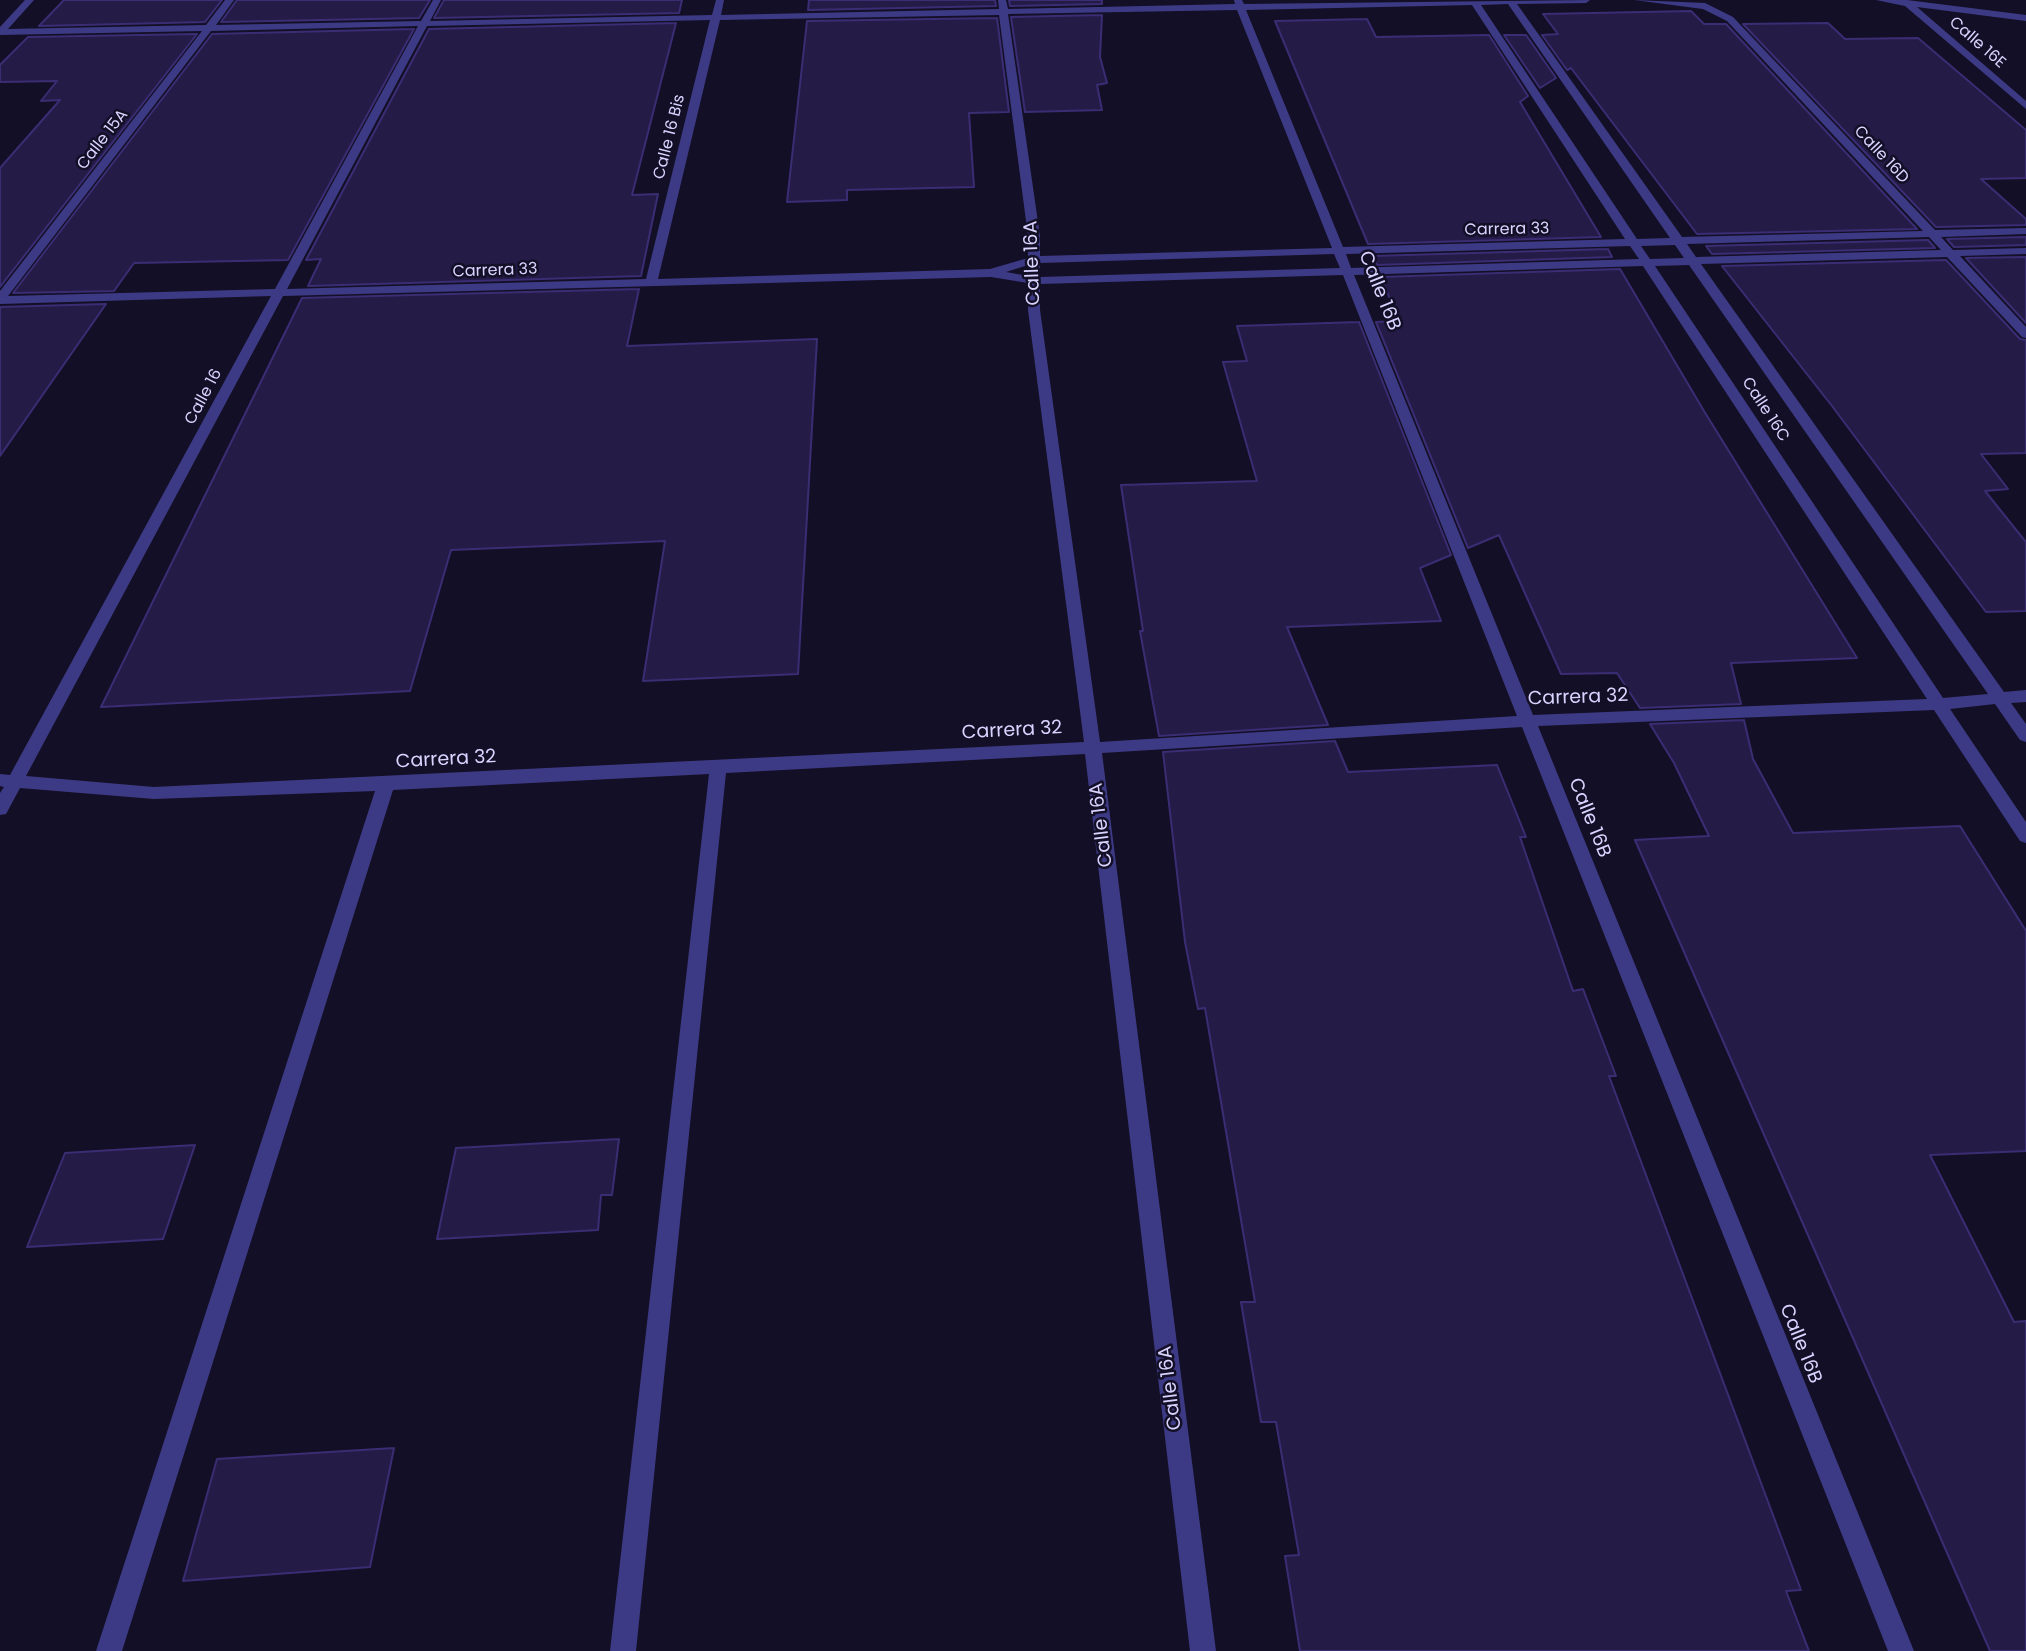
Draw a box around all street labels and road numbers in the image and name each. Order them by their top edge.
street label: Calle 16E [1945,13,2009,73]
street label: Calle 16 Bis [650,93,690,181]
street label: Calle 15A [74,106,132,174]
street label: Calle 16D [1849,122,1913,188]
street label: Calle 16A [1020,220,1046,306]
street label: Carrera 33 [1464,220,1550,240]
street label: Calle 16B [1353,248,1405,334]
street label: Carrera 33 [452,260,538,282]
street label: Calle 16 [181,366,227,428]
street label: Calle 16C [1737,374,1793,446]
street label: Carrera 32 [1527,685,1629,711]
street label: Carrera 32 [961,717,1063,745]
street label: Carrera 32 [395,746,497,774]
street label: Calle 16B [1563,775,1615,861]
street label: Calle 16A [1086,782,1118,868]
street label: Calle 16B [1774,1301,1826,1387]
street label: Calle 16A [1155,1345,1187,1431]

